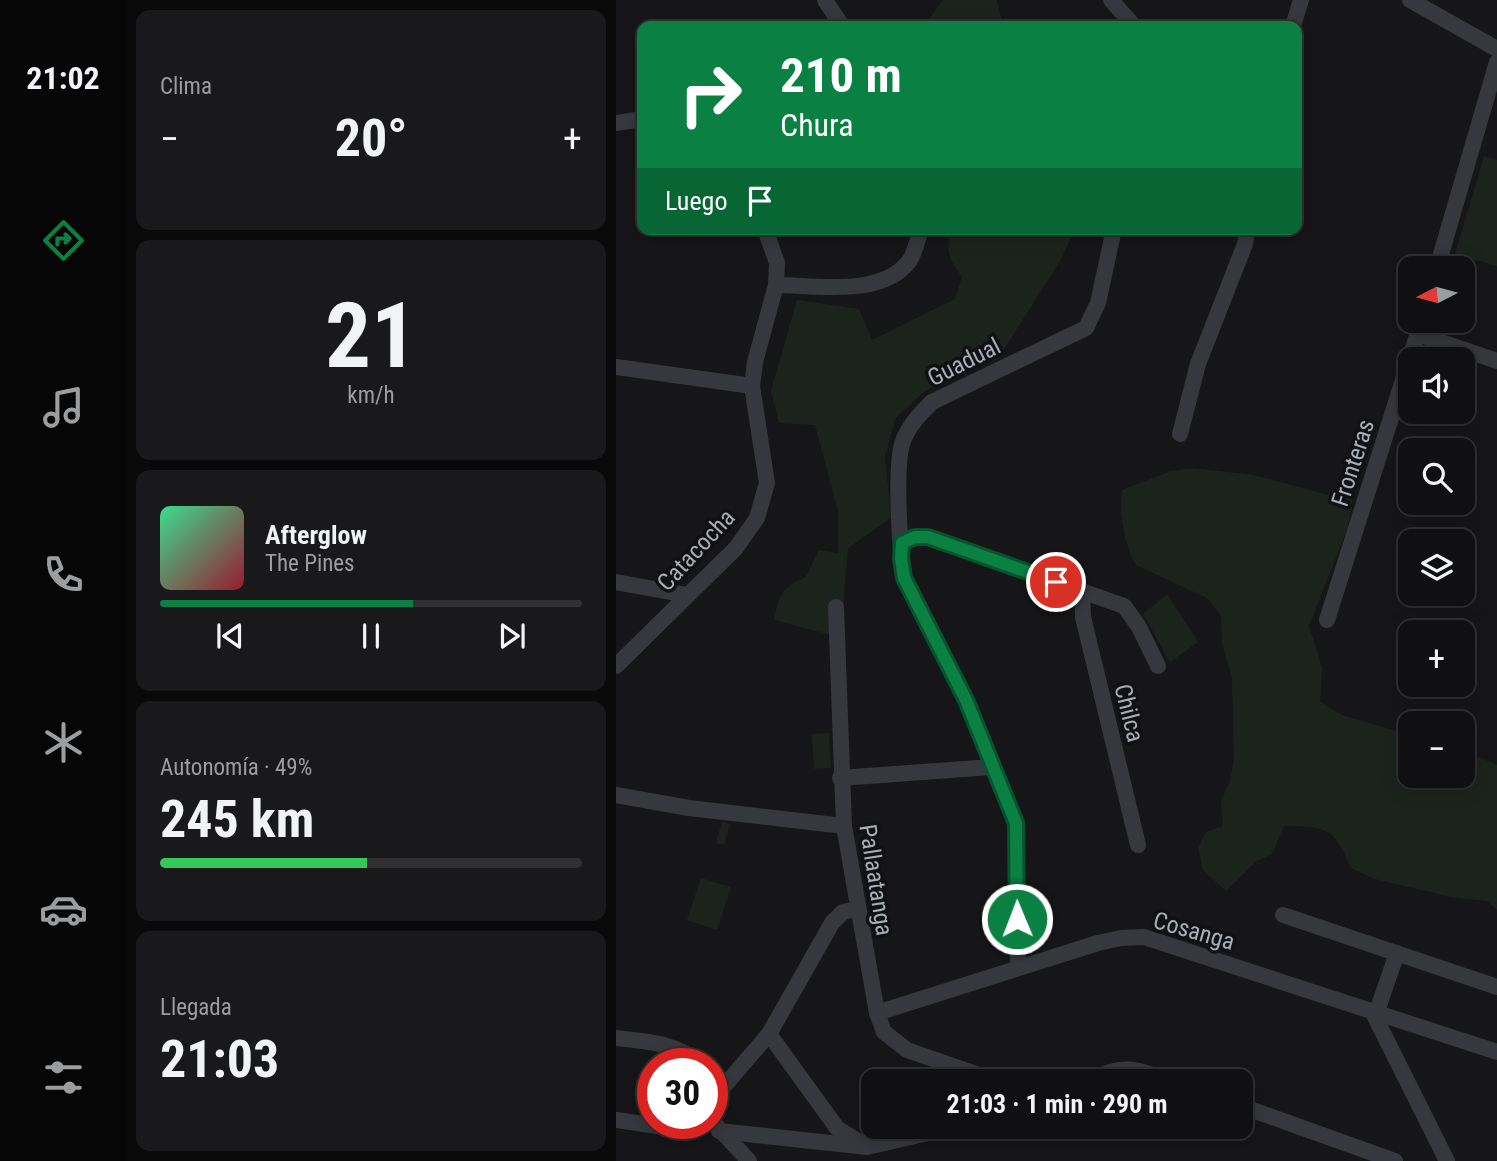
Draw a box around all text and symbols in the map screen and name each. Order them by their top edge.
text: 210 m [780,47,902,104]
icon: right [665,49,756,140]
text: 21:02 [26,59,100,97]
text: Clima [160,73,212,100]
text: Chura [780,106,854,144]
text: 20° [335,108,407,169]
text: − [160,117,179,161]
text: + [563,117,582,161]
icon: arrive [741,182,779,220]
text: Luego [665,186,727,216]
icon: directions [39,216,88,265]
north arrow [1398,256,1475,332]
map controls [1398,256,1475,788]
text: 21 [325,283,417,389]
street label: Guadual [923,332,1005,392]
button: sound [1398,347,1475,424]
text: km/h [347,382,395,409]
icon: music [39,383,88,432]
street label: Fronteras [1326,416,1380,510]
button: search [1398,438,1475,515]
street label: Catacocha [651,504,741,596]
text: Afterglow [265,520,367,550]
button: layers [1398,529,1475,606]
icon: phone [39,550,88,599]
text: The Pines [265,550,355,577]
pin [1026,552,1086,612]
icon: arrive [1037,563,1075,601]
icon: previous [211,617,249,655]
icon: pause [352,617,390,655]
icon: next [493,617,531,655]
button: + [1398,620,1475,697]
street label: Chilca [1108,681,1150,745]
button: − [1398,711,1475,788]
icon: climate [39,718,88,767]
text: Autonomía · 49% [160,754,312,781]
text: 245 km [160,789,314,850]
street label: Pallaatanga [853,822,899,938]
position arrow [980,882,1054,956]
icon: car [39,885,88,934]
street label: Cosanga [1150,906,1238,956]
text: Llegada [160,994,232,1021]
text: 21:03 [160,1029,279,1090]
speed limit sign: 30 [637,1048,728,1139]
icon: filters [39,1053,88,1102]
text: 21:03 · 1 min · 290 m [947,1089,1167,1119]

